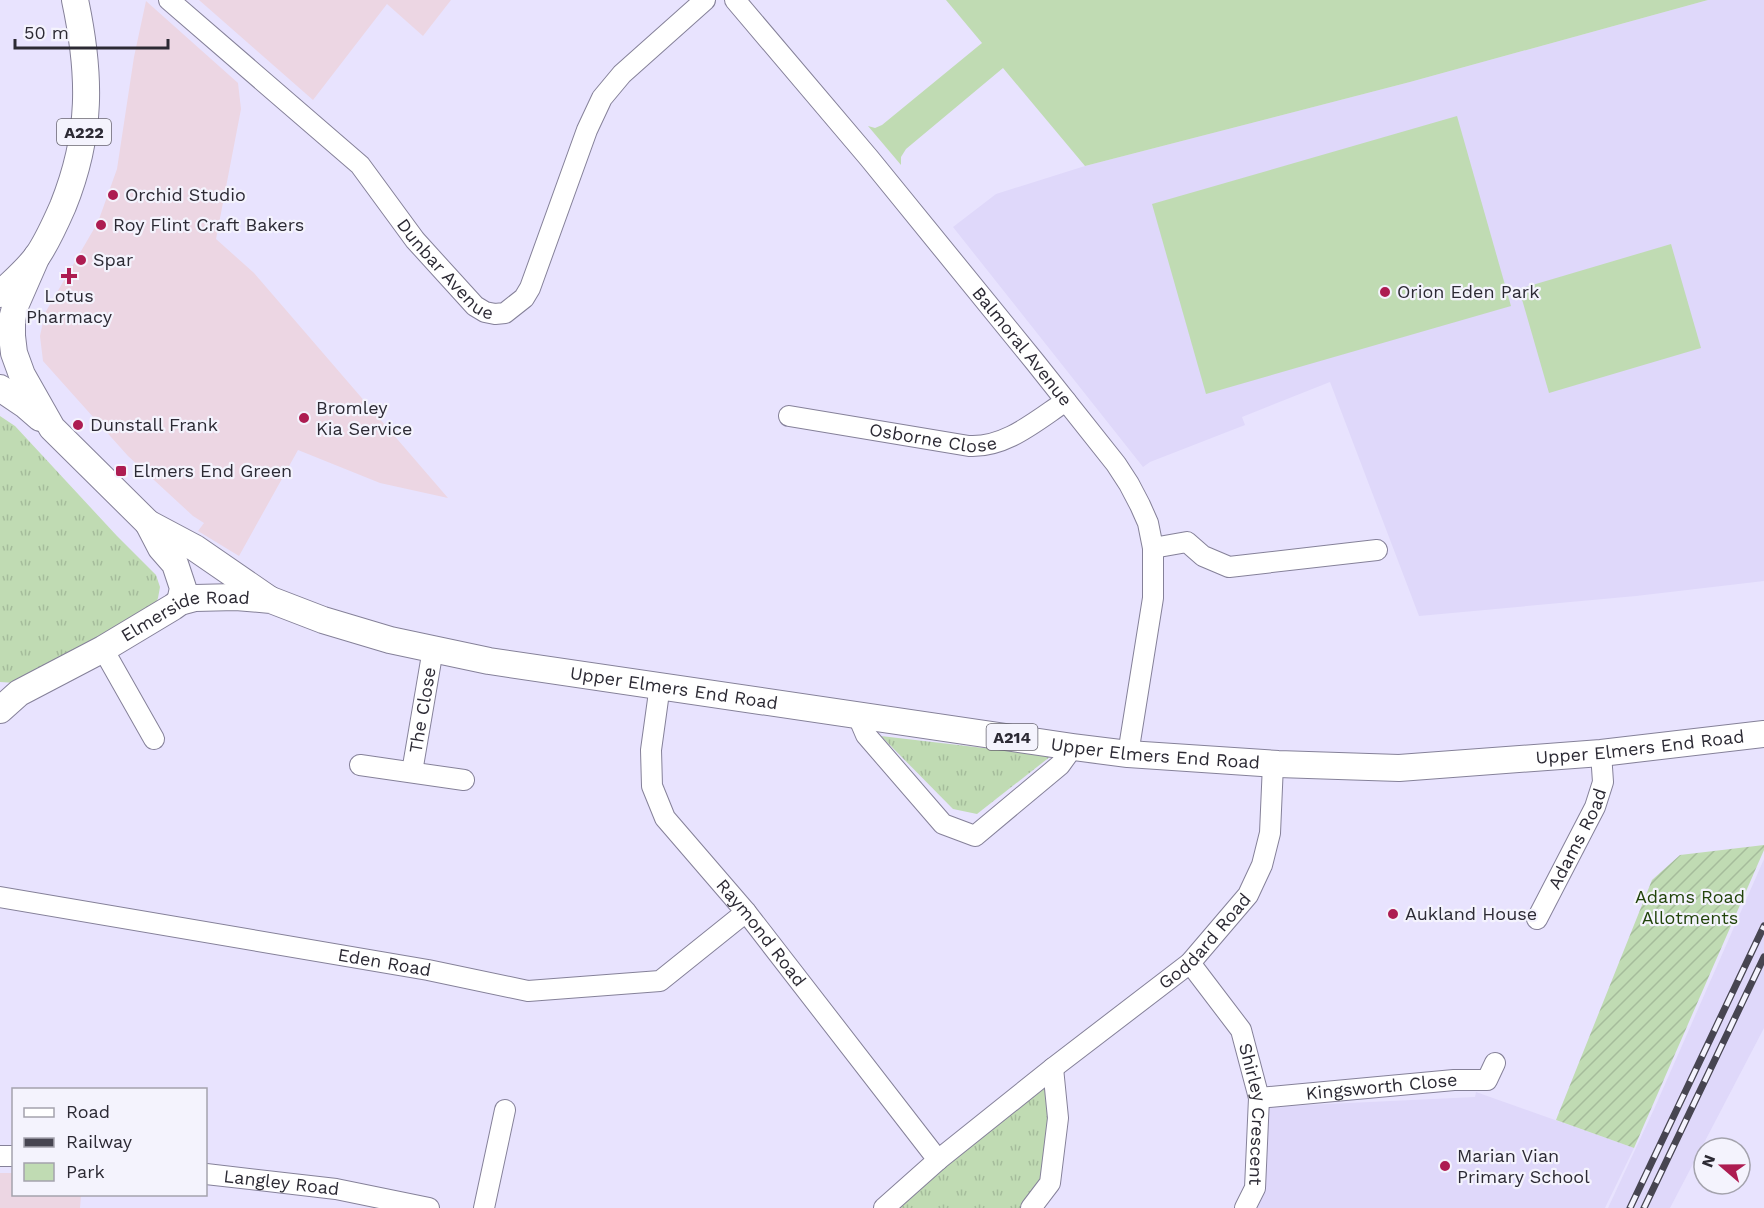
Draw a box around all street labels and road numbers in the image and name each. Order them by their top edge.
road number: A222 [57,119,111,145]
street label: Dunbar Avenue [393,214,495,323]
street label: Balmoral Avenue [968,282,1077,410]
street label: Osborne Close [868,419,999,456]
street label: Elmerside Road [117,586,251,646]
street label: Upper Elmers End Road [569,662,779,713]
street label: The Close [404,665,440,754]
road number: A214 [986,724,1038,750]
street label: Upper Elmers End Road [1535,725,1745,768]
street label: Upper Elmers End Road [1049,733,1261,773]
street label: Adams Road [1543,786,1610,893]
street label: Raymond Road [712,875,811,990]
street label: Goddard Road [1154,889,1255,993]
street label: Eden Road [336,944,433,980]
street label: Shirley Crescent [1235,1041,1271,1186]
street label: Kingsworth Close [1305,1069,1458,1104]
street label: Langley Road [223,1165,340,1199]

